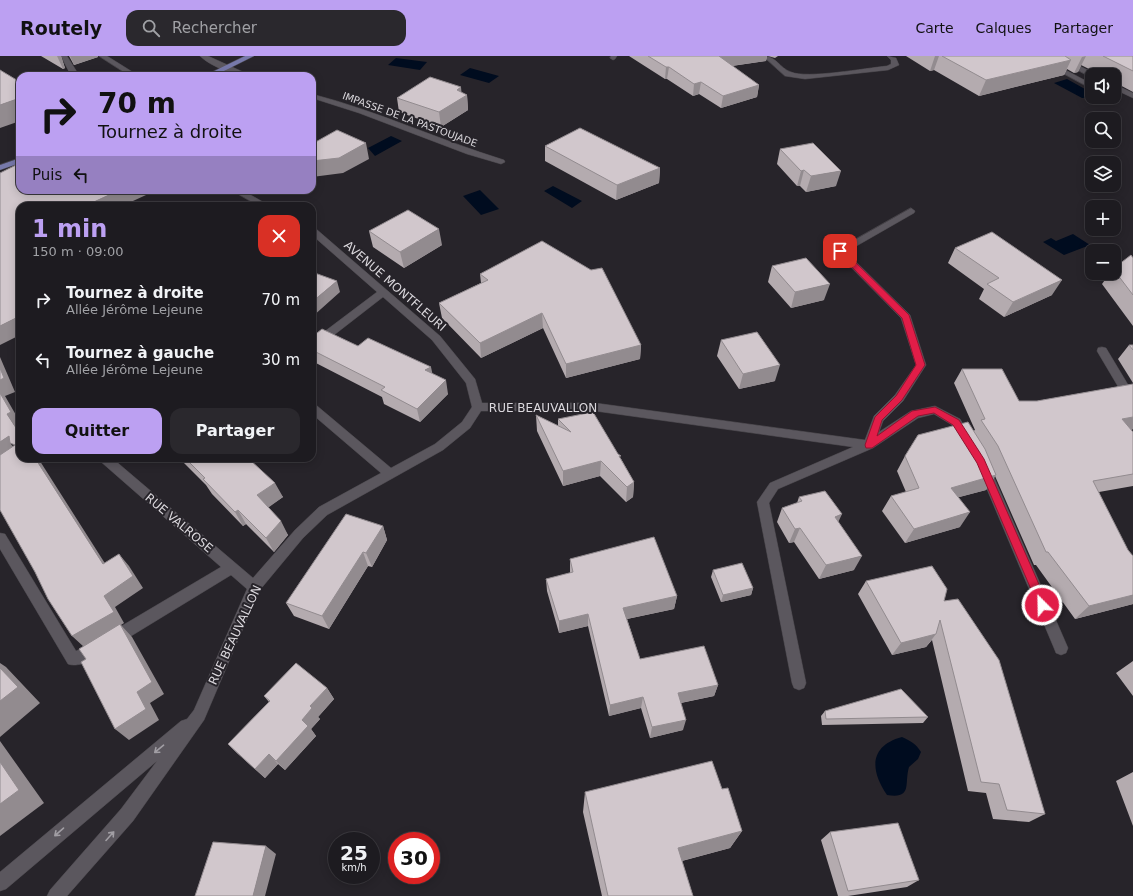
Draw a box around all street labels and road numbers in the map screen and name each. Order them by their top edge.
street label: IMPASSE DE LA PASTOUJADE [341,90,479,149]
street label: AVENUE MONTFLEURI [341,238,449,334]
street label: RUE BEAUVALLON [489,401,597,415]
street label: RUE VALROSE [142,491,216,555]
street label: RUE BEAUVALLON [206,583,264,687]

